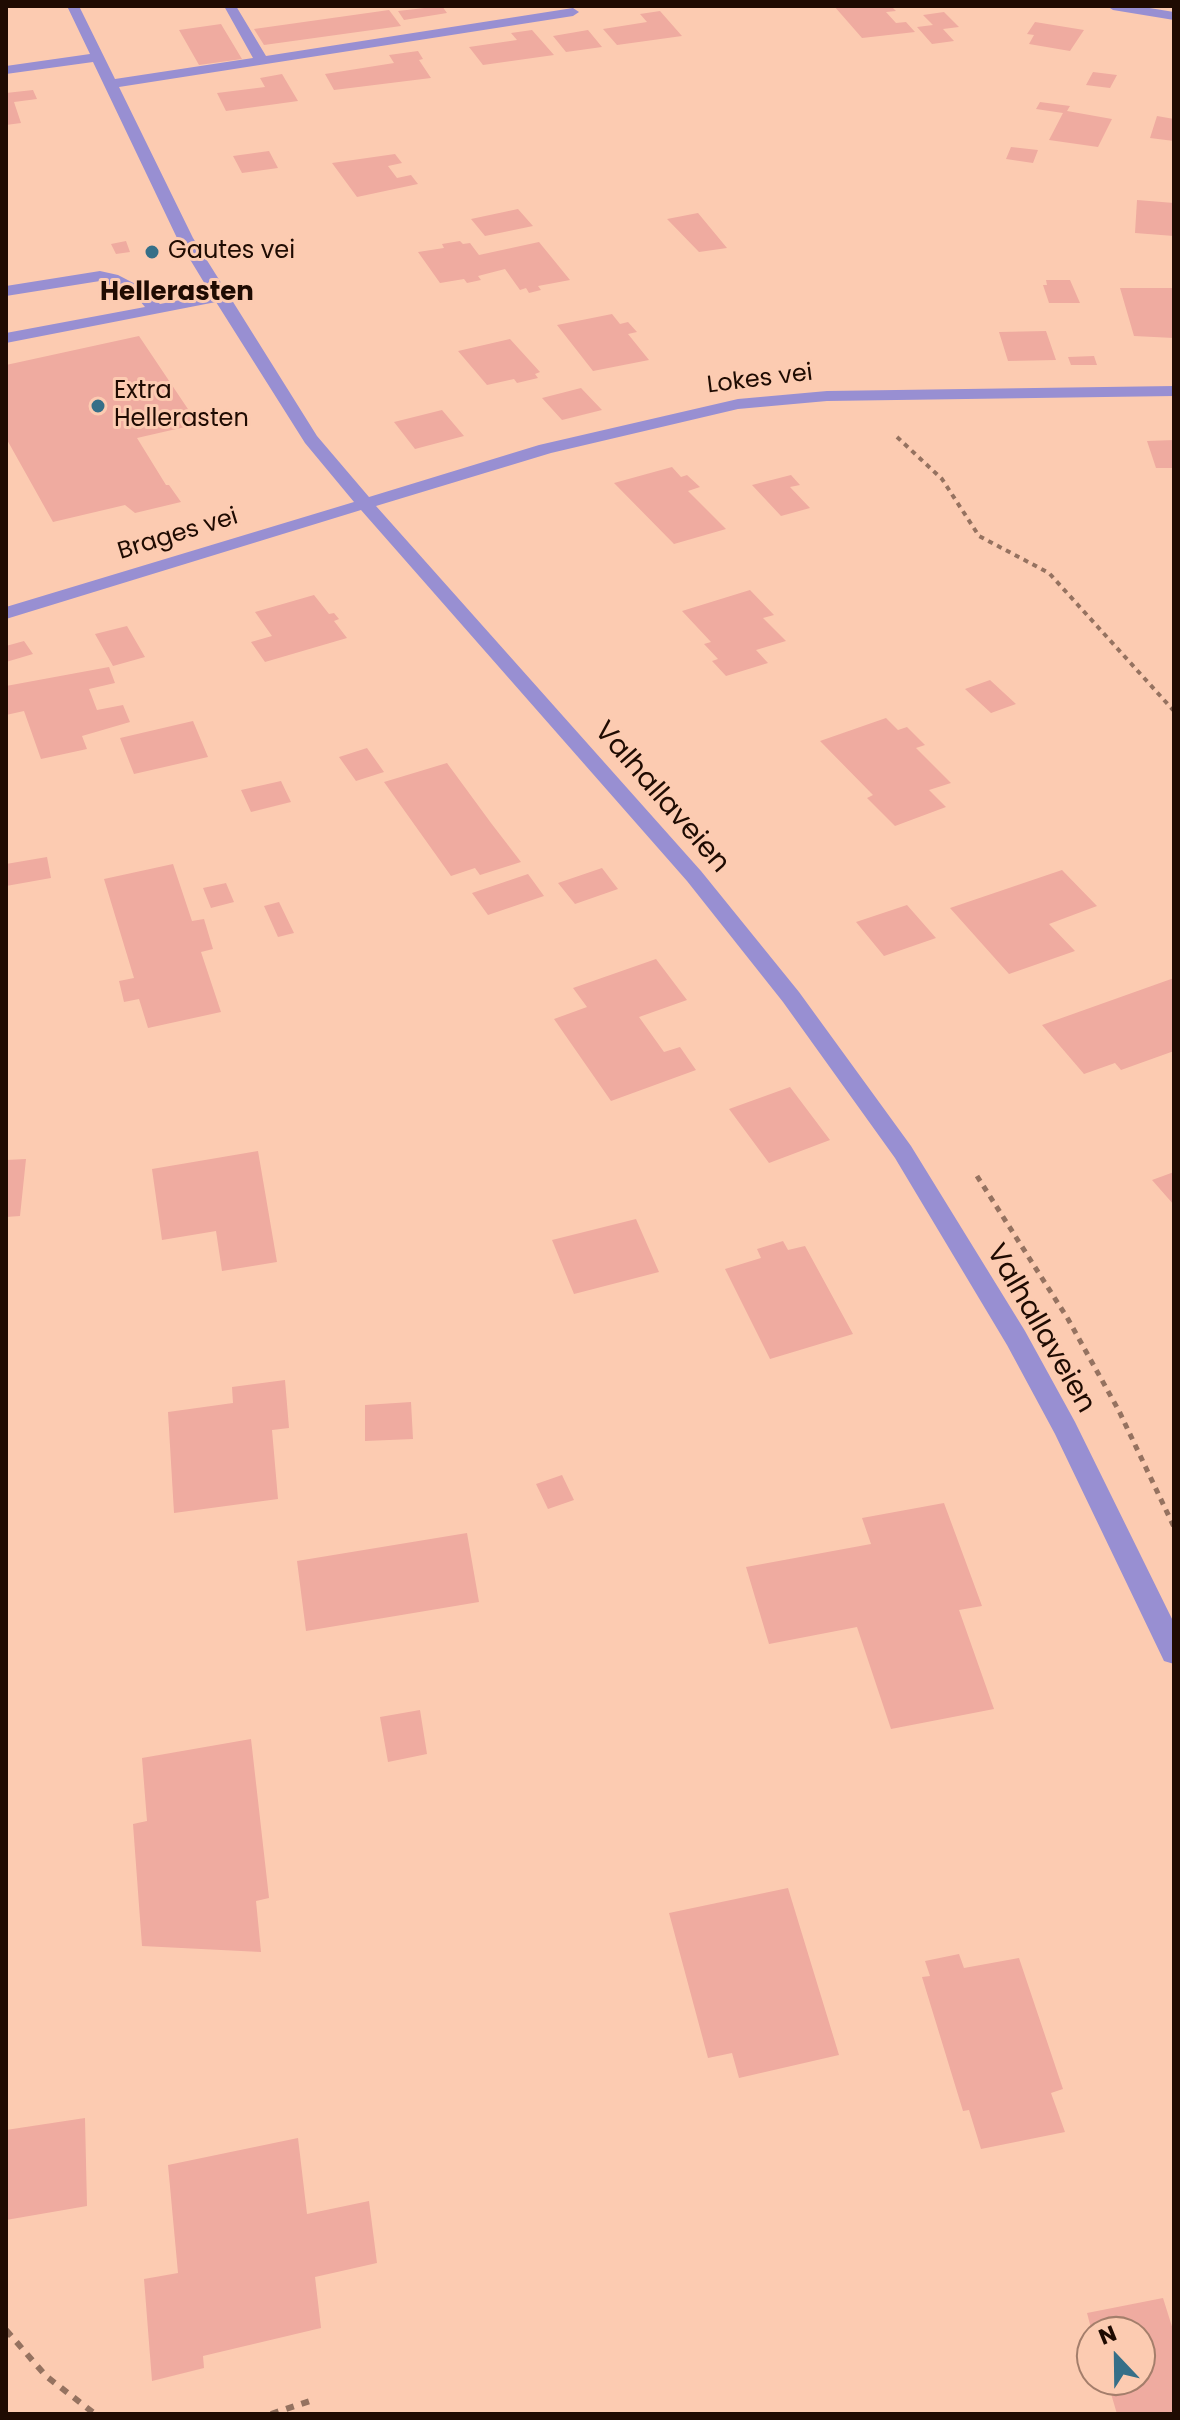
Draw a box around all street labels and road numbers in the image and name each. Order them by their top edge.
street label: Lokes vei [706,359,814,401]
street label: Brages vei [114,503,242,567]
street label: Valhallaveien [586,715,736,881]
street label: Valhallaveien [978,1239,1102,1419]

